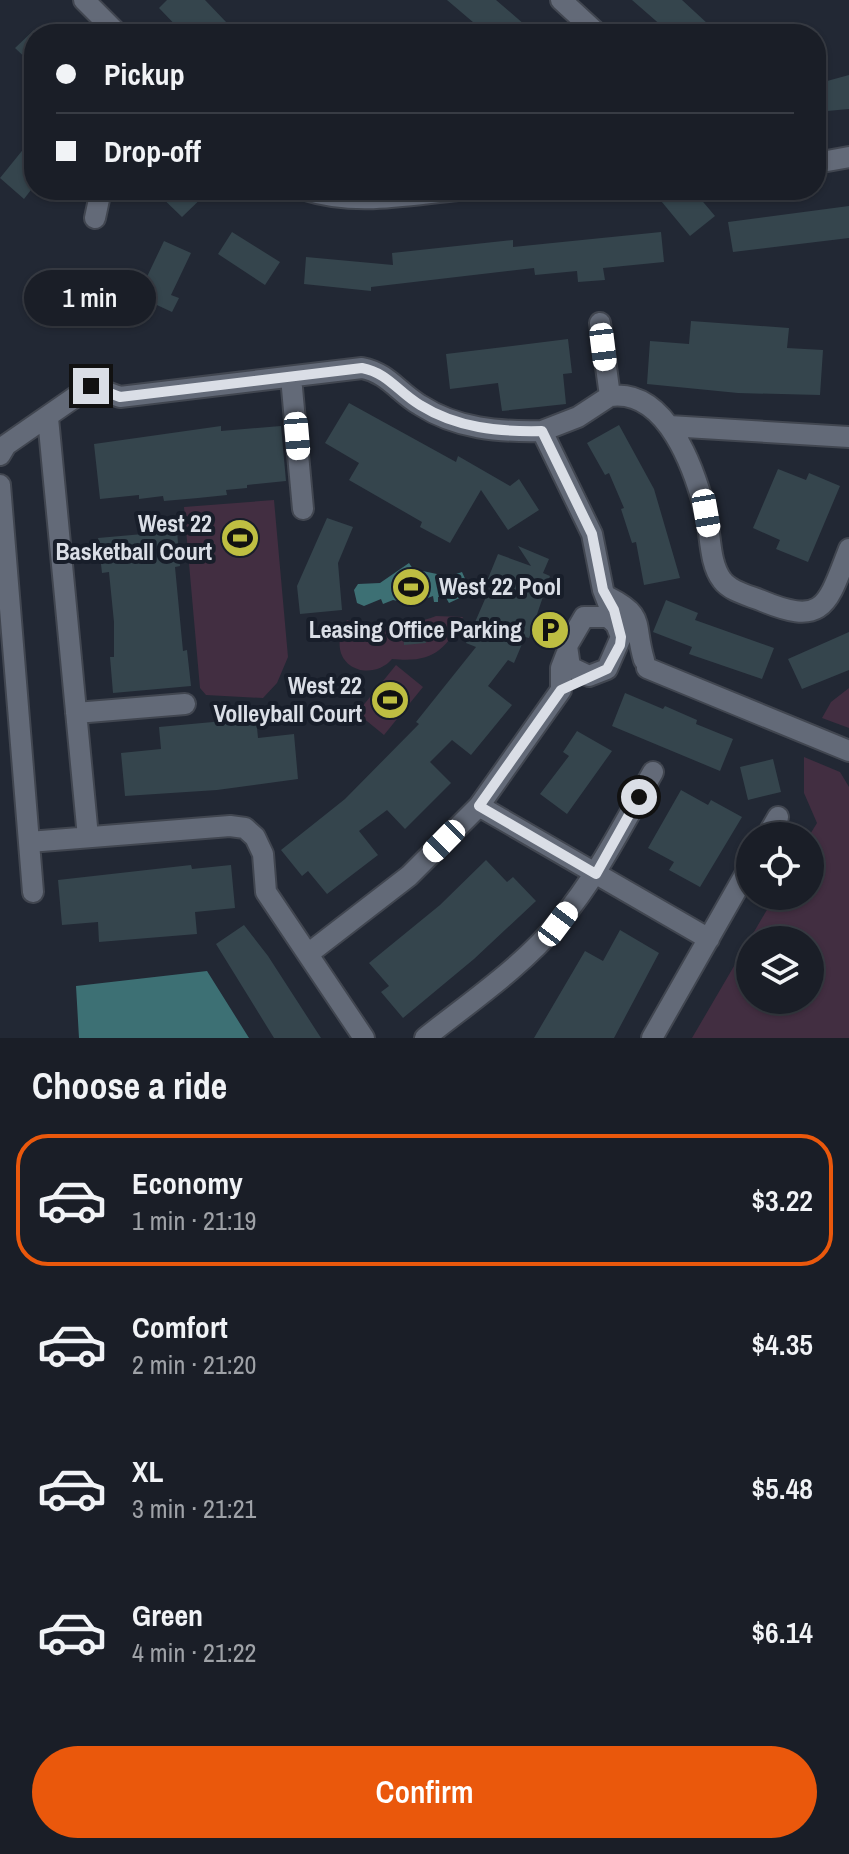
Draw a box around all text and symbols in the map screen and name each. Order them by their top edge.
text: Pickup [104,54,185,94]
text: Drop-off [104,131,201,171]
callout: 1 min [25,270,157,326]
text: 1 min [63,280,117,315]
car [588,322,618,372]
route end [73,368,109,404]
car [283,411,311,461]
car [690,487,722,539]
place label: West 22 Basketball Court [56,507,212,567]
sports icon: West 22 Basketball Court [219,517,261,559]
sports icon: West 22 Pool [390,566,432,608]
place label: West 22 Pool [439,570,561,602]
parking icon: Leasing Office Parking [529,609,571,651]
place label: Leasing Office Parking [309,613,522,645]
place label: West 22 Volleyball Court [214,669,362,729]
sports icon: West 22 Volleyball Court [369,679,411,721]
route start [621,779,657,815]
car [419,816,469,866]
map controls [736,822,824,1014]
button: locate [736,822,824,910]
car [534,898,582,950]
button: layers [736,926,824,1014]
text: Choose a ride [32,1062,227,1110]
text: Economy [132,1163,243,1203]
icon: car [36,1164,108,1236]
text: $3.22 [751,1180,813,1220]
text: 1 min · 21:19 [132,1203,256,1238]
text: Comfort [132,1307,228,1347]
icon: car [36,1308,108,1380]
text: $4.35 [751,1324,813,1364]
text: 2 min · 21:20 [132,1347,256,1382]
text: XL [132,1451,163,1491]
icon: car [36,1452,108,1524]
text: $5.48 [751,1468,813,1508]
text: 3 min · 21:21 [132,1491,256,1526]
text: Green [132,1595,203,1635]
icon: car [36,1596,108,1668]
text: $6.14 [751,1612,813,1652]
text: 4 min · 21:22 [132,1635,256,1670]
button: Confirm [32,1746,817,1838]

